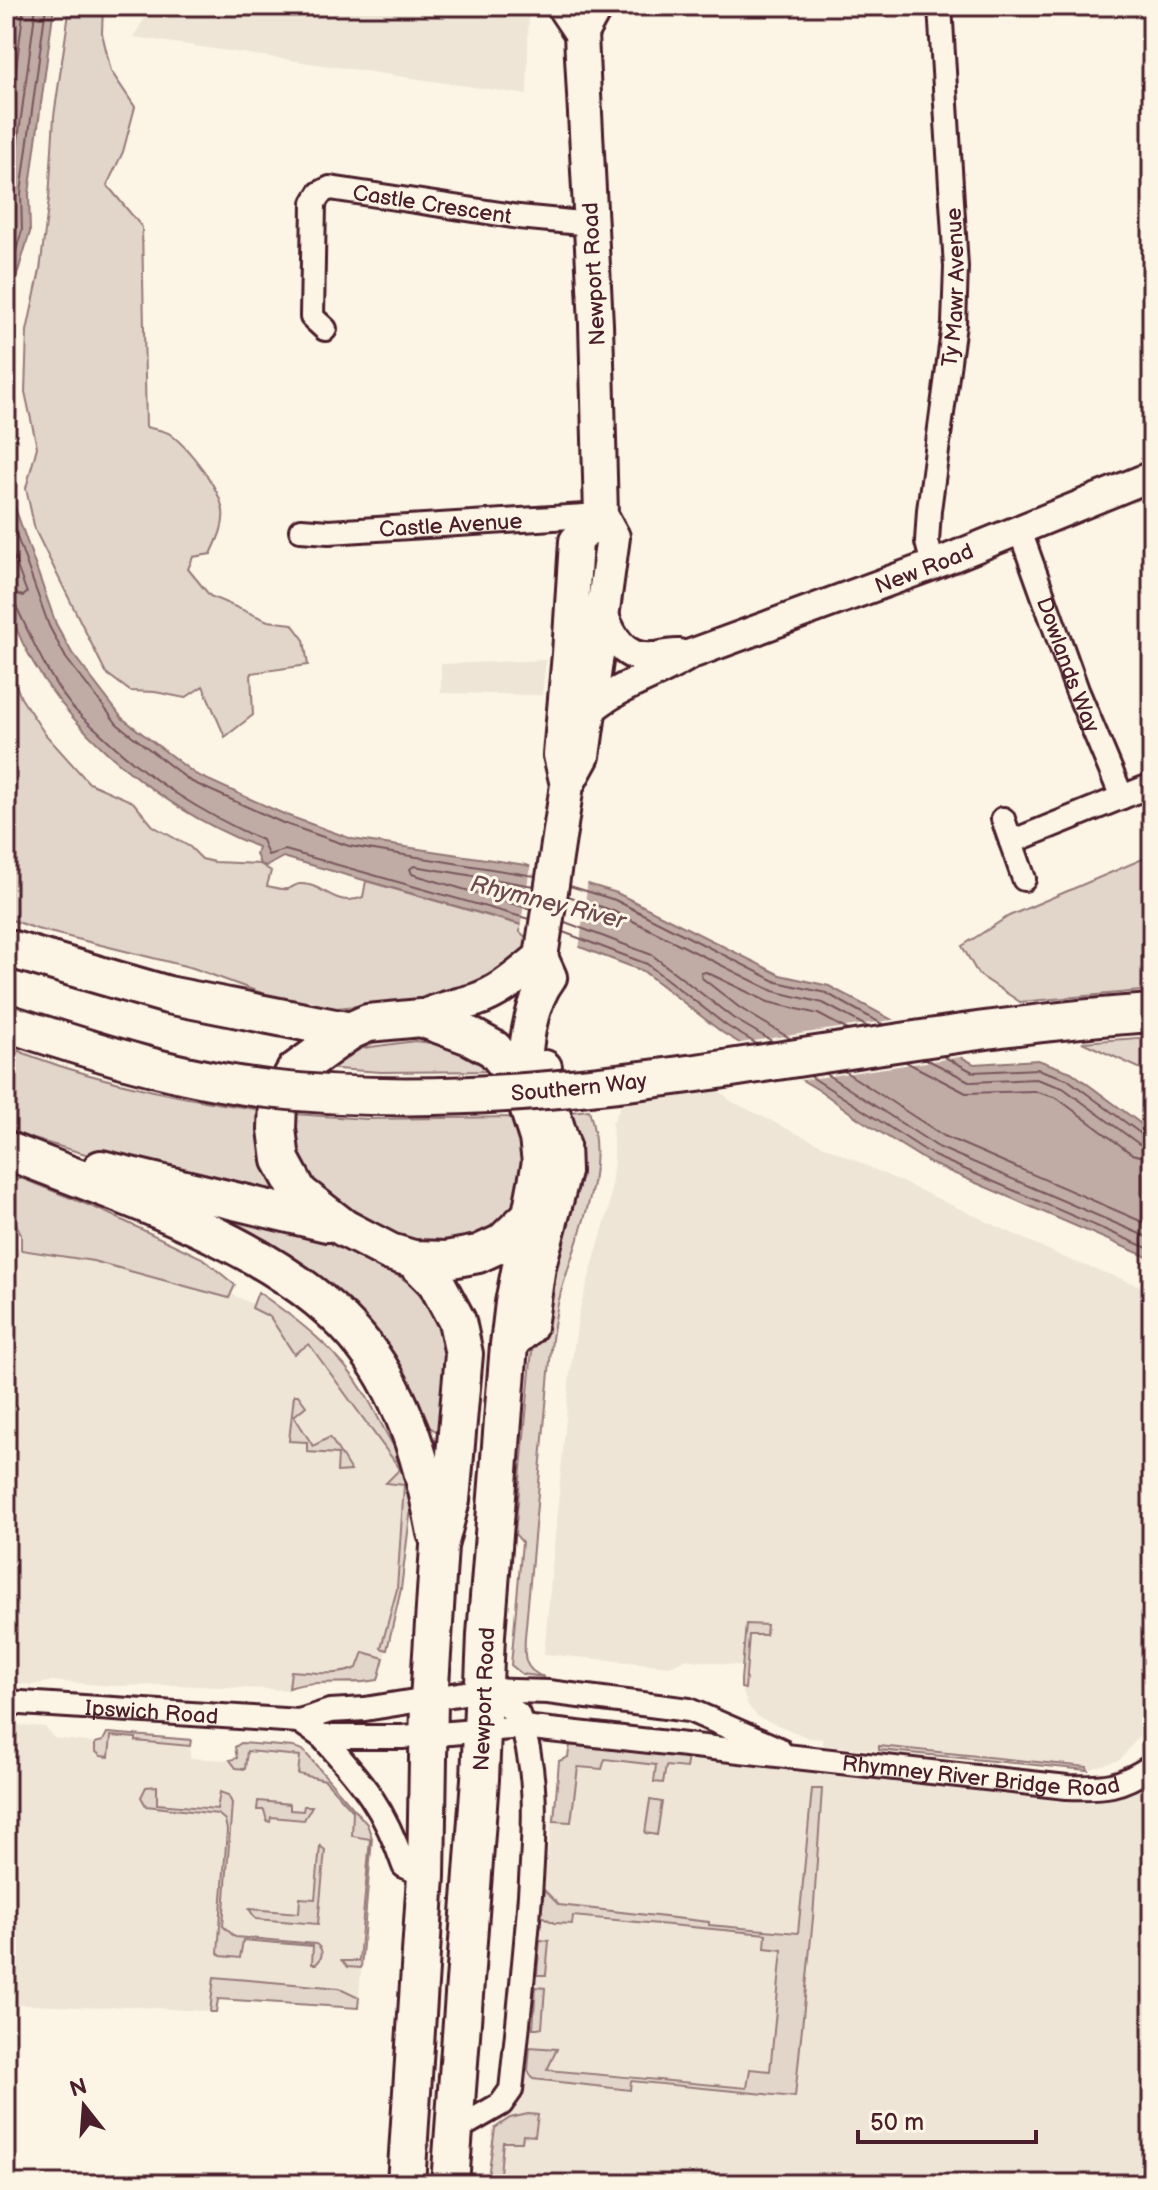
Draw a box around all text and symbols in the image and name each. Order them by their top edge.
street label: Castle Crescent [351,180,514,231]
street label: Newport Road [577,201,612,346]
street label: Ty Mawr Avenue [936,207,971,369]
street label: Castle Avenue [378,508,523,544]
street label: New Road [871,538,978,600]
street label: Dowlands Way [1030,594,1105,737]
water label: Rhymney River [467,869,631,936]
street label: Southern Way [510,1068,649,1108]
street label: Newport Road [468,1626,502,1772]
street label: Ipswich Road [84,1695,219,1731]
street label: Rhymney River Bridge Road [841,1750,1123,1802]
north arrow [44,2066,124,2146]
text: N [67,2073,90,2104]
scale bar [858,2094,1036,2144]
text: 50 m [870,2108,924,2137]

